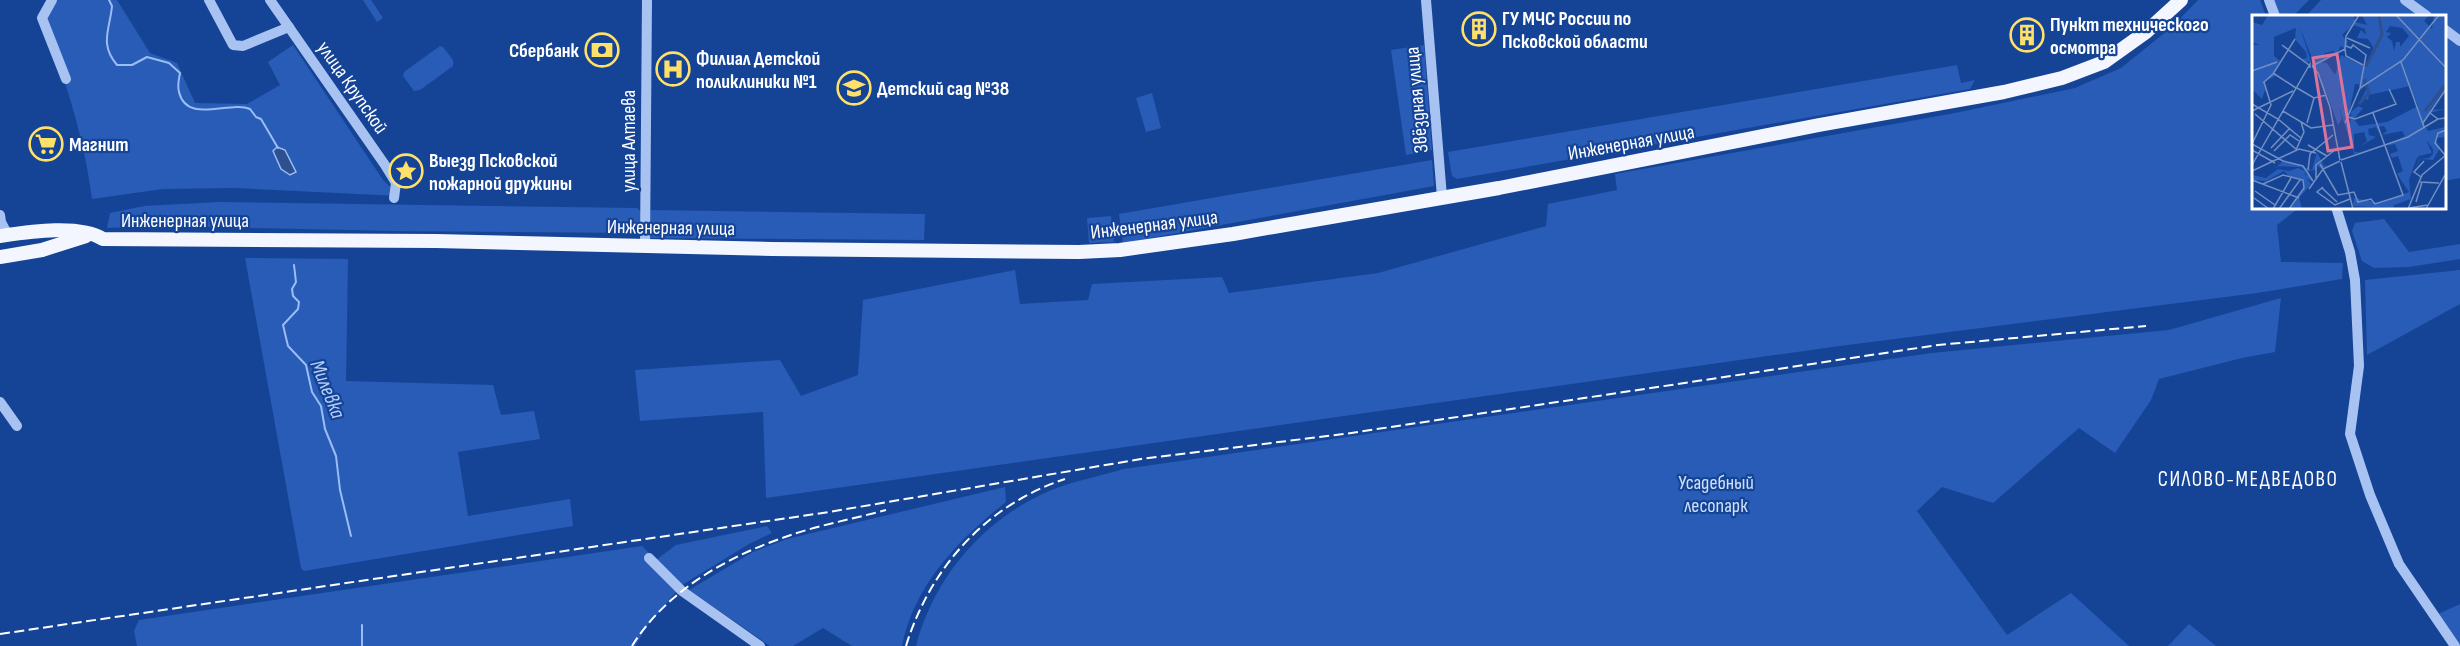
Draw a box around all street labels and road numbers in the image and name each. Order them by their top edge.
street label: улица Крупской [312,37,393,139]
street label: Звёздная улица [1400,46,1434,154]
street label: улица Алтаева [617,90,641,192]
street label: Инженерная улица [1566,120,1696,166]
street label: Инженерная улица [1089,205,1219,245]
street label: Инженерная улица [121,209,249,233]
street label: Инженерная улица [607,215,735,241]

